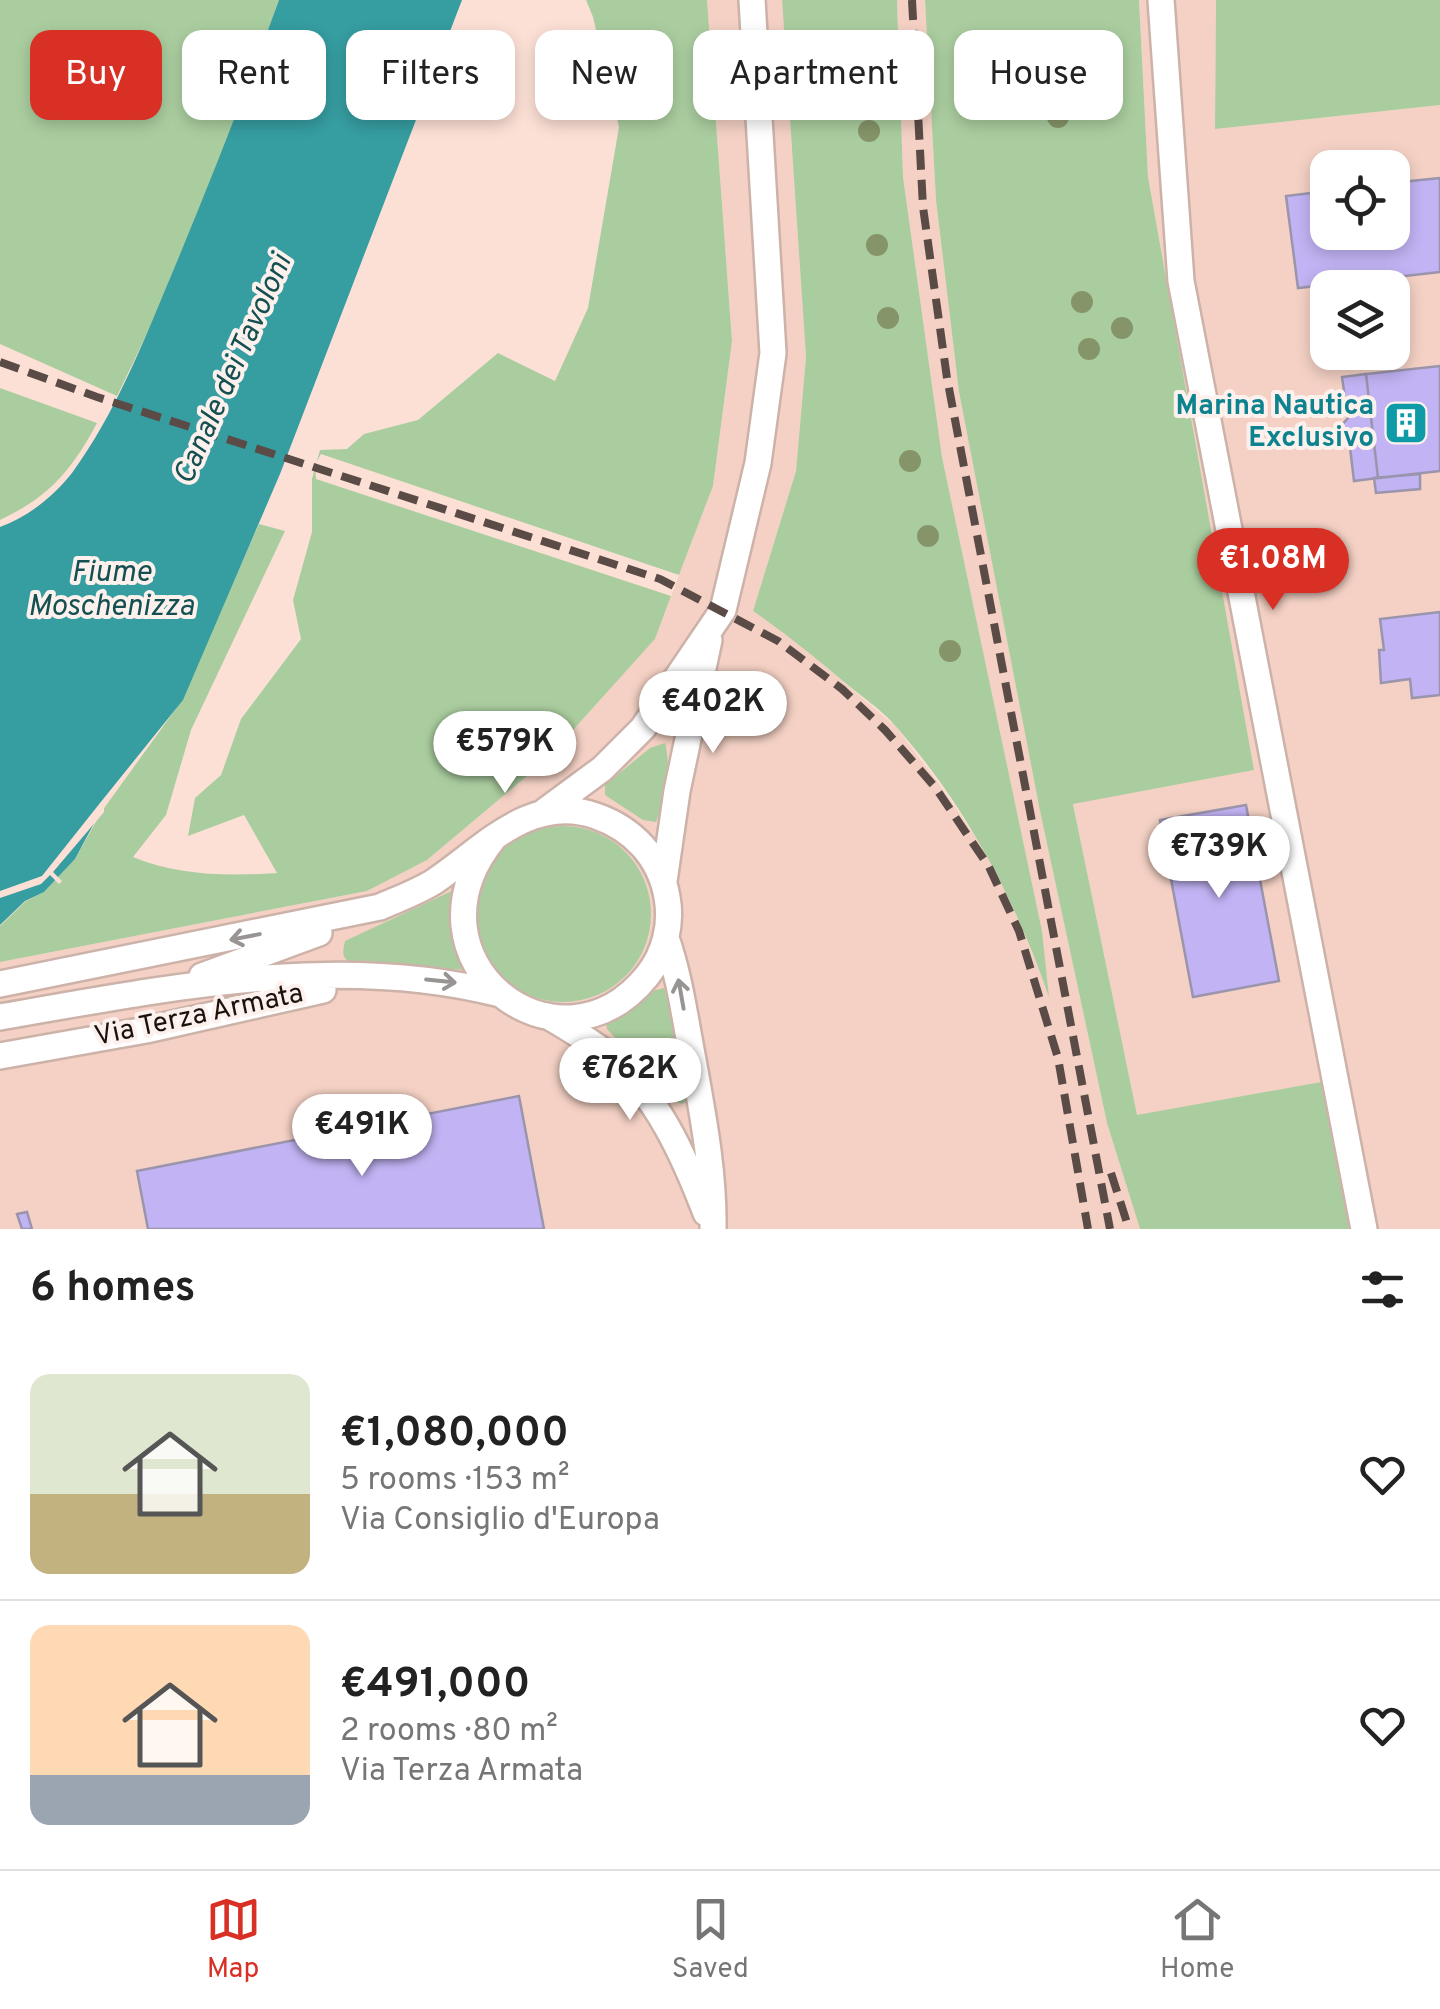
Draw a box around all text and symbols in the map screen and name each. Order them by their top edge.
chip: Buy [30,30,162,120]
chip: Rent [182,30,326,120]
chip: Filters [346,30,515,120]
chip: New [535,30,673,120]
chip: Apartment [693,30,934,120]
chip: House [954,30,1123,120]
map controls [1310,150,1410,370]
button: locate [1310,150,1410,250]
water label: Canale dei Tavoloni [167,248,302,491]
button: layers [1310,270,1410,370]
place label: Marina Nautica Exclusivo [1176,389,1374,457]
building icon: Marina Nautica Exclusivo [1383,400,1429,446]
pin: €1.08M [1192,528,1354,613]
text: €1.08M [1219,540,1327,580]
water label: Fiume Moschenizza [28,555,195,626]
pin: €402K [643,671,783,756]
text: €402K [661,683,765,723]
pin: €579K [435,711,575,796]
text: €579K [455,723,555,763]
pin: €739K [1149,816,1289,901]
text: €739K [1170,828,1268,868]
one-way arrow [229,928,261,947]
one-way arrow [424,972,456,991]
street label: Via Terza Armata [91,976,307,1056]
one-way arrow [671,978,690,1011]
pin: €762K [560,1038,700,1123]
text: €762K [581,1050,679,1090]
pin: €491K [292,1094,432,1179]
text: €491K [314,1106,410,1146]
icon: filters [1355,1262,1410,1317]
text: 6 homes [30,1263,195,1316]
text: €1,080,000 [340,1408,569,1461]
icon: home [110,1414,230,1534]
icon: heart [1355,1447,1410,1502]
text: 5 rooms · 153 m² [340,1461,570,1501]
text: Via Consiglio d'Europa [340,1501,660,1541]
text: €491,000 [340,1659,530,1712]
icon: home [110,1665,230,1785]
icon: heart [1355,1698,1410,1753]
text: 2 rooms · 80 m² [340,1712,558,1752]
text: Via Terza Armata [340,1752,583,1792]
tab: Map [206,1892,261,1988]
tab: Saved [672,1892,749,1988]
tab: Home [1160,1892,1234,1988]

